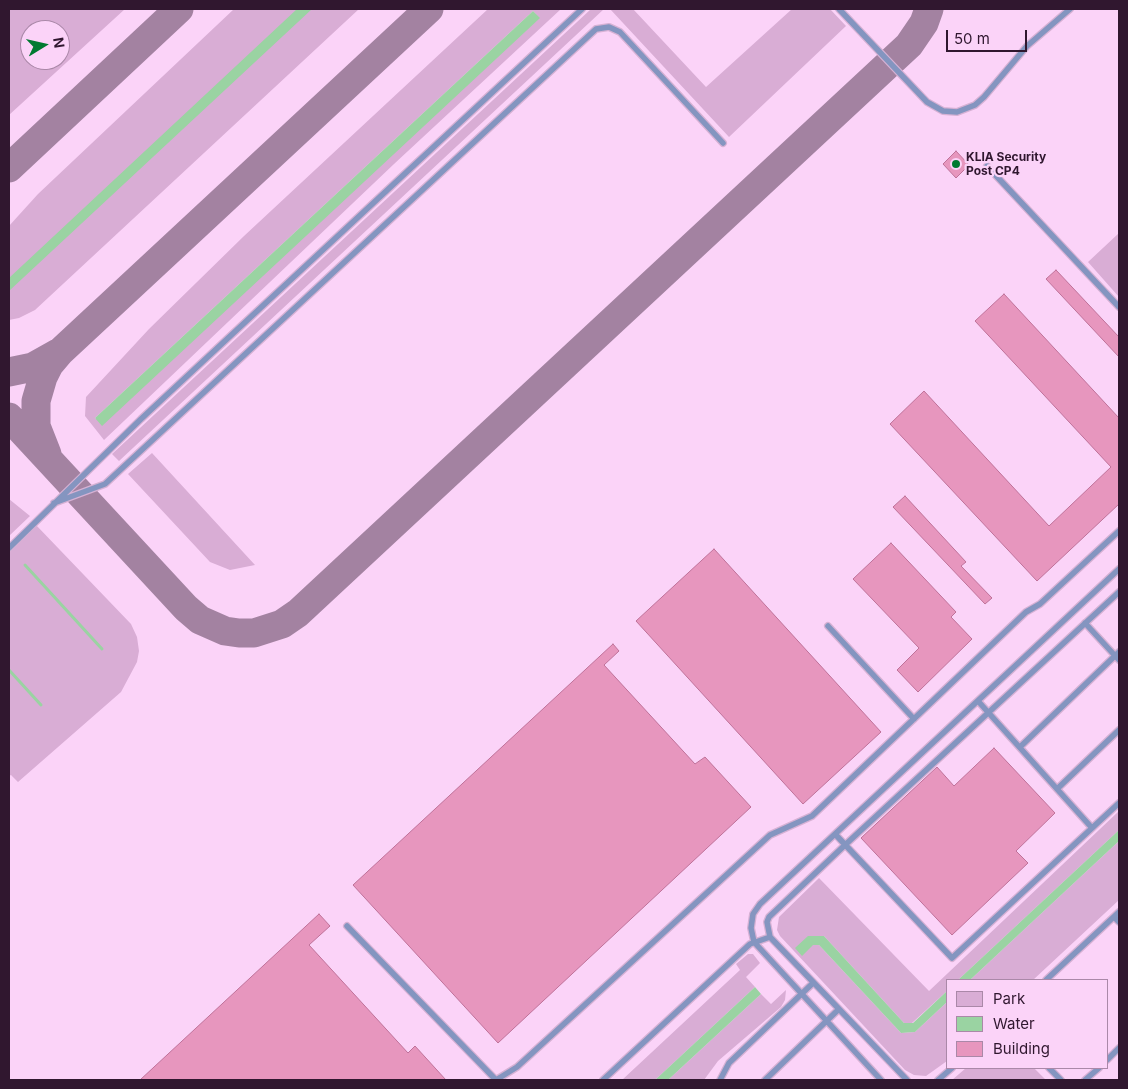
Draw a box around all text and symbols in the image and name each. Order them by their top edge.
north arrow [20,20,70,70]
scale bar [948,20,1029,52]
text: 50 m [954,29,990,48]
text: N [50,36,69,49]
place label: KLIA Security Post CP4 [966,150,1046,178]
marker: KLIA Security Post CP4 [950,158,962,170]
legend [946,979,1108,1069]
text: Park [993,989,1025,1008]
text: Water [993,1014,1035,1033]
text: Building [993,1039,1050,1058]

